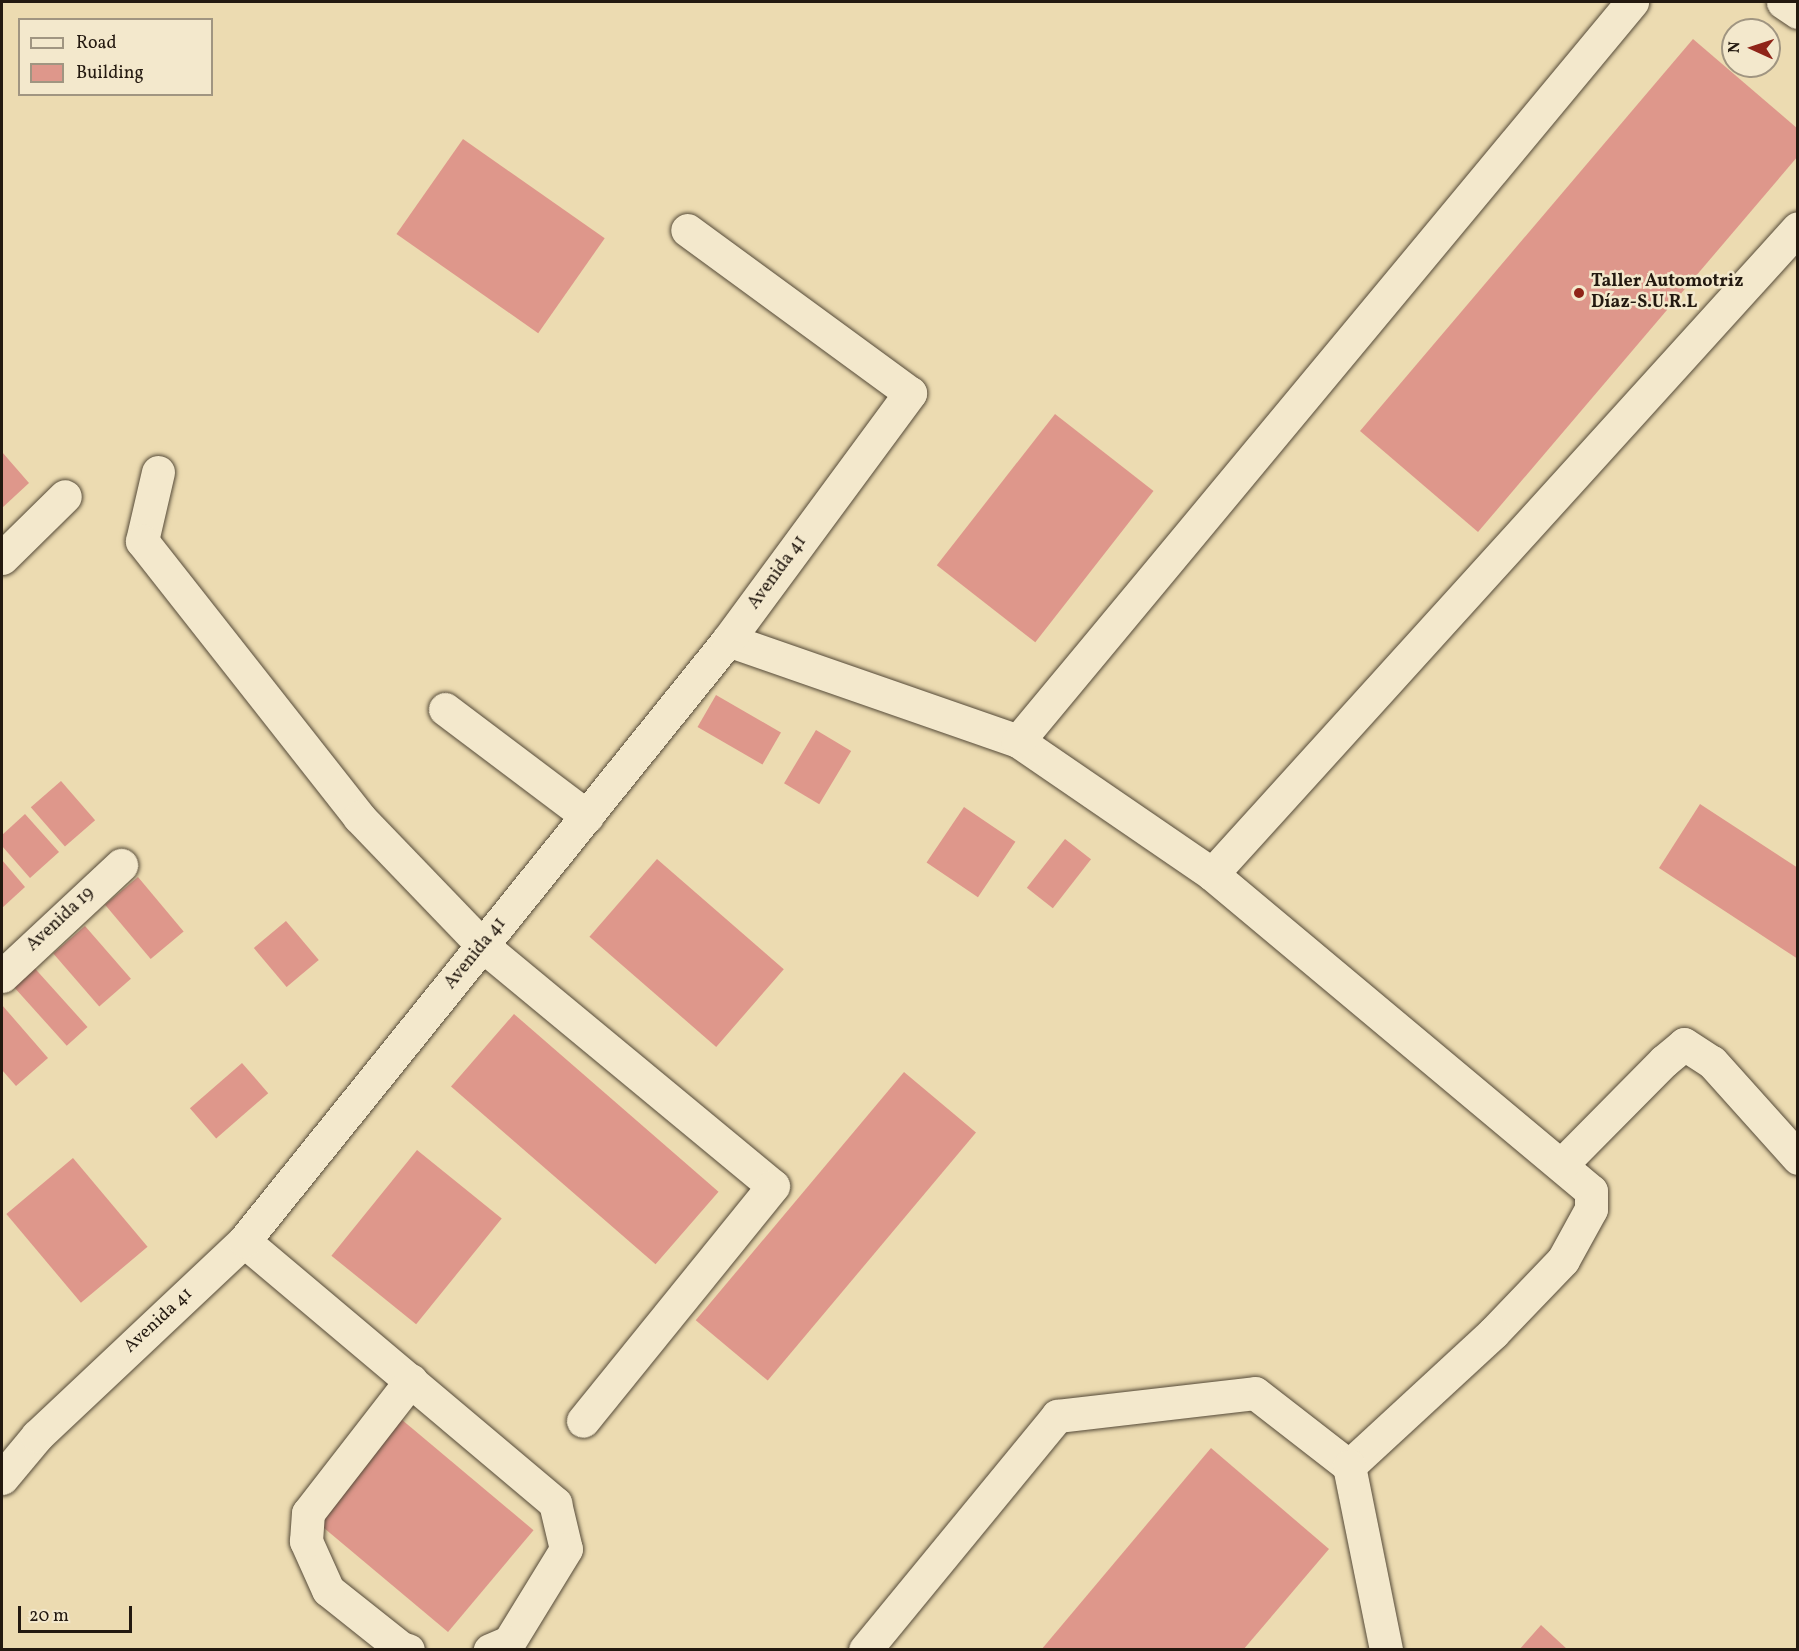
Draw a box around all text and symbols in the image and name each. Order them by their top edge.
legend [18,18,213,96]
north arrow [1721,18,1781,78]
text: Road [76,31,117,56]
text: N [1724,41,1746,54]
text: Building [76,61,144,86]
place label: Taller Automotriz Díaz-S.U.R.L [1591,272,1743,314]
marker: Taller Automotriz Díaz-S.U.R.L [1572,286,1586,300]
street label: Avenida 41 [744,532,812,614]
street label: Avenida 19 [23,883,99,957]
street label: Avenida 41 [441,914,511,994]
street label: Avenida 41 [120,1284,198,1358]
scale bar [21,1594,135,1632]
text: 20 m [29,1604,69,1629]

